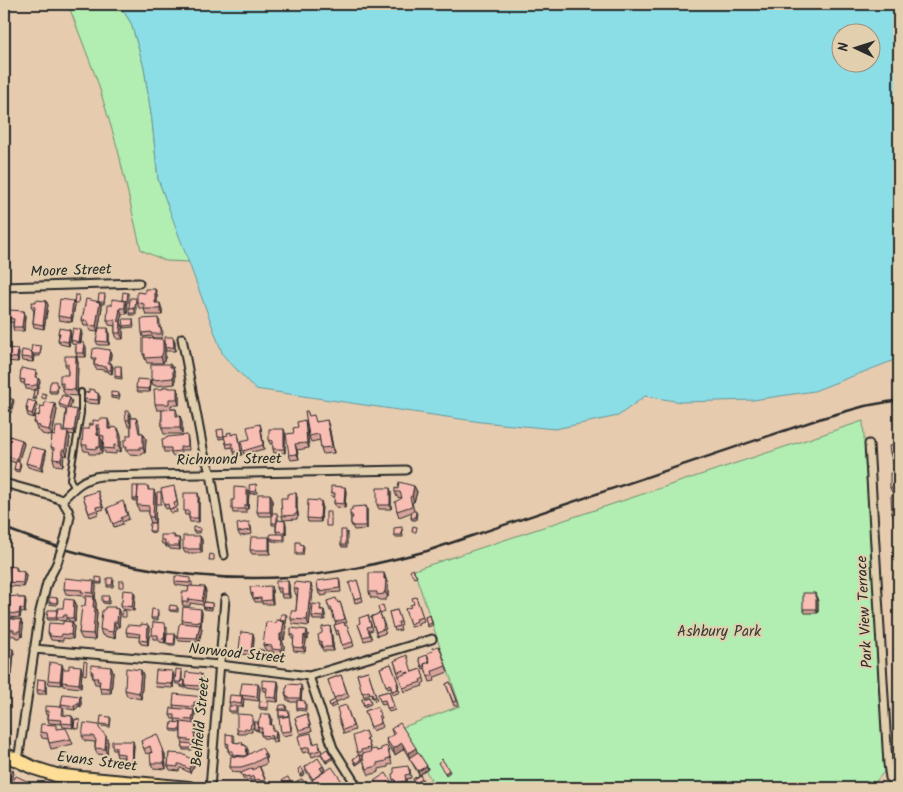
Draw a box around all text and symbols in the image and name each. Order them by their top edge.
north arrow [830,22,880,72]
text: N [833,42,855,52]
street label: Moore Street [30,258,112,284]
street label: Richmond Street [176,447,282,473]
street label: Park View Terrace [850,555,880,669]
park label: Ashbury Park [677,620,762,644]
street label: Norwood Street [187,637,287,671]
street label: Belfield Street [185,676,217,768]
street label: Evans Street [56,745,139,779]

